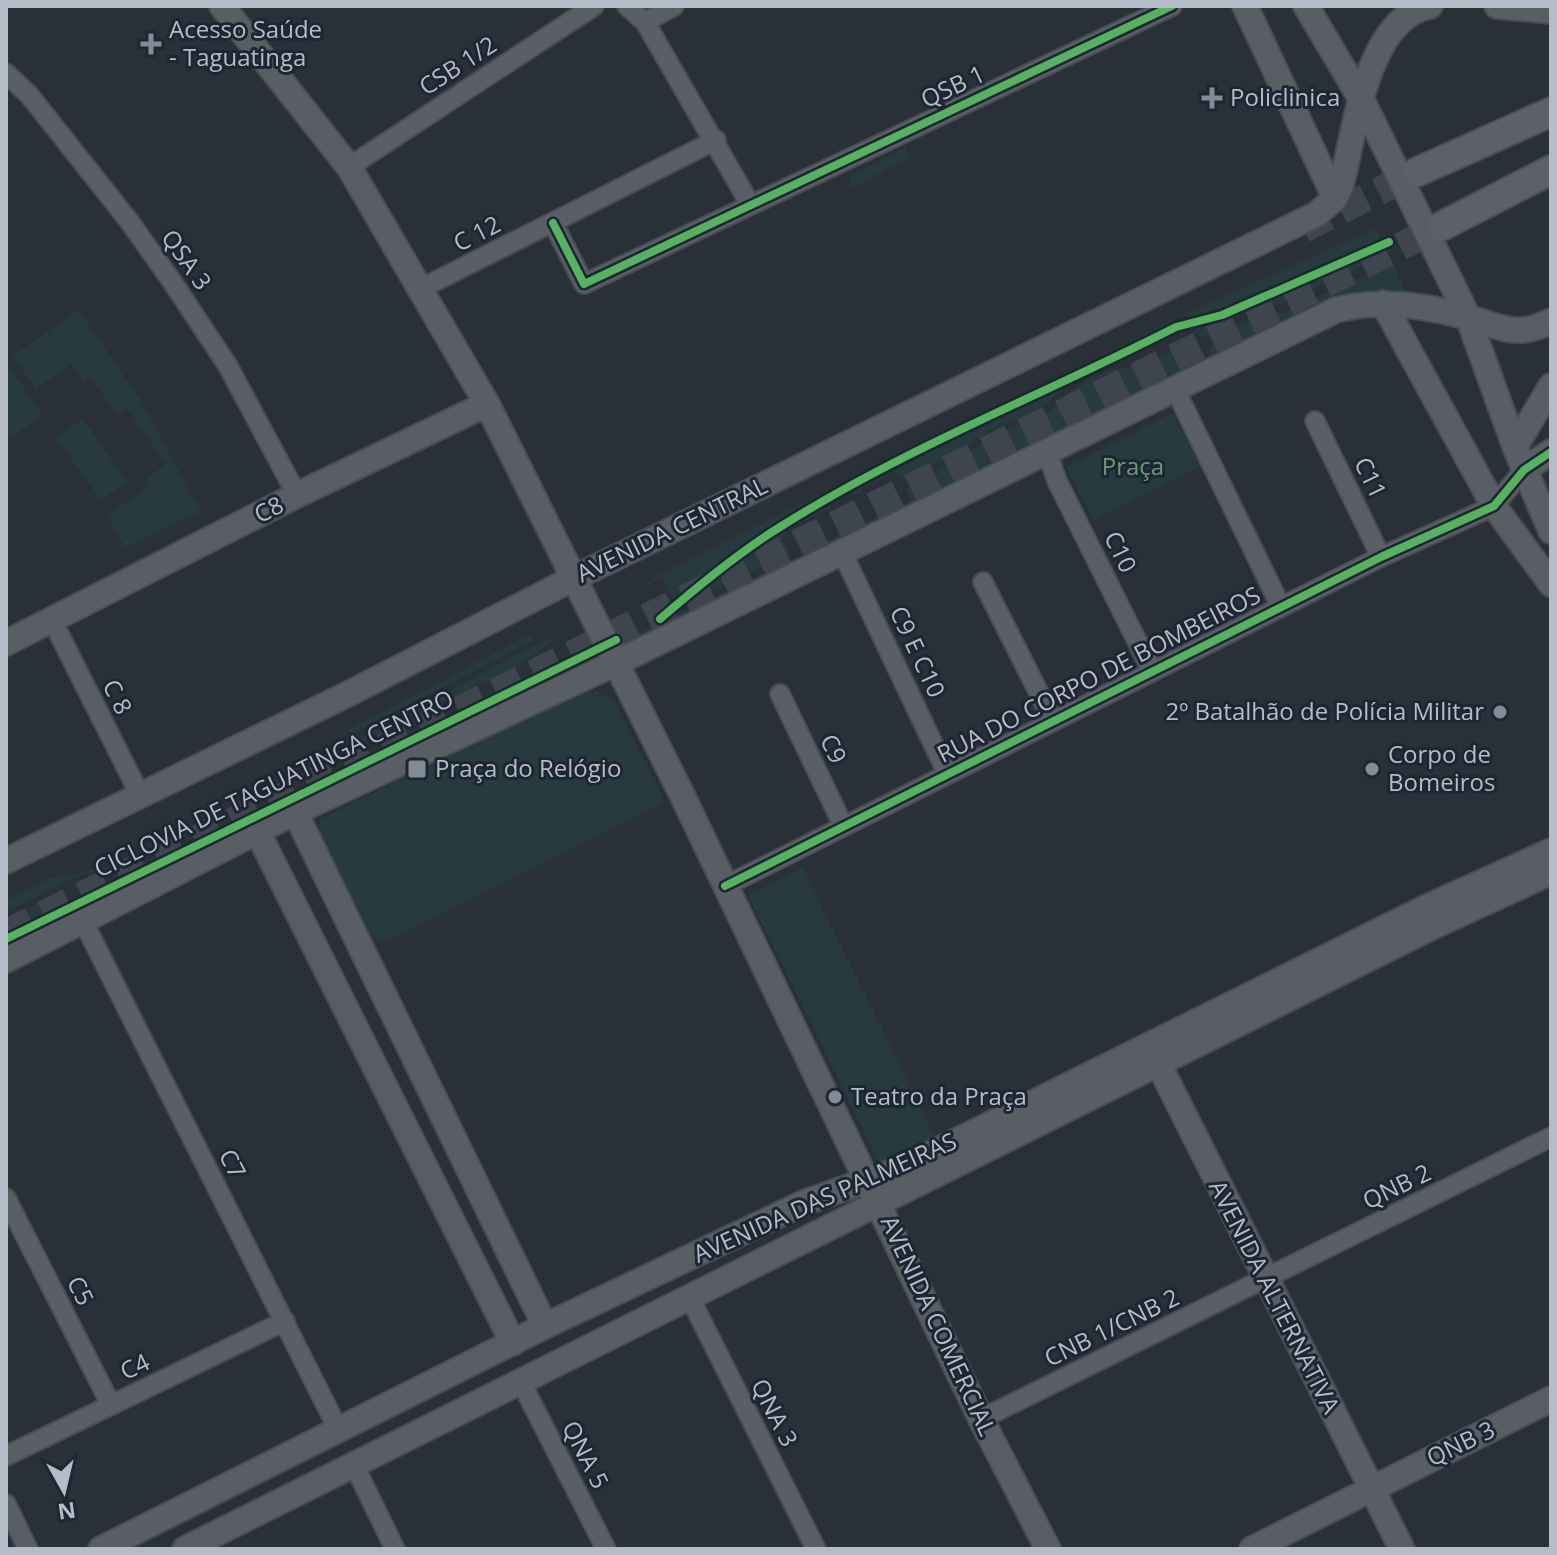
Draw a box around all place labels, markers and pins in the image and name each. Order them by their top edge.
place label: Acesso Saúde - Taguatinga [169,12,322,73]
marker: Acesso Saúde - Taguatinga [140,33,162,55]
place label: Policlinica [1230,80,1340,113]
marker: Policlinica [1201,87,1223,109]
place label: 2º Batalhão de Polícia Militar [1166,694,1484,727]
marker: 2º Batalhão de Polícia Militar [1491,703,1509,721]
place label: Corpo de Bomeiros [1388,737,1495,798]
place label: Praça do Relógio [435,751,621,784]
marker: Praça do Relógio [406,758,428,780]
marker: Corpo de Bomeiros [1363,760,1381,778]
place label: Teatro da Praça [851,1079,1027,1112]
marker: Teatro da Praça [826,1088,844,1106]

